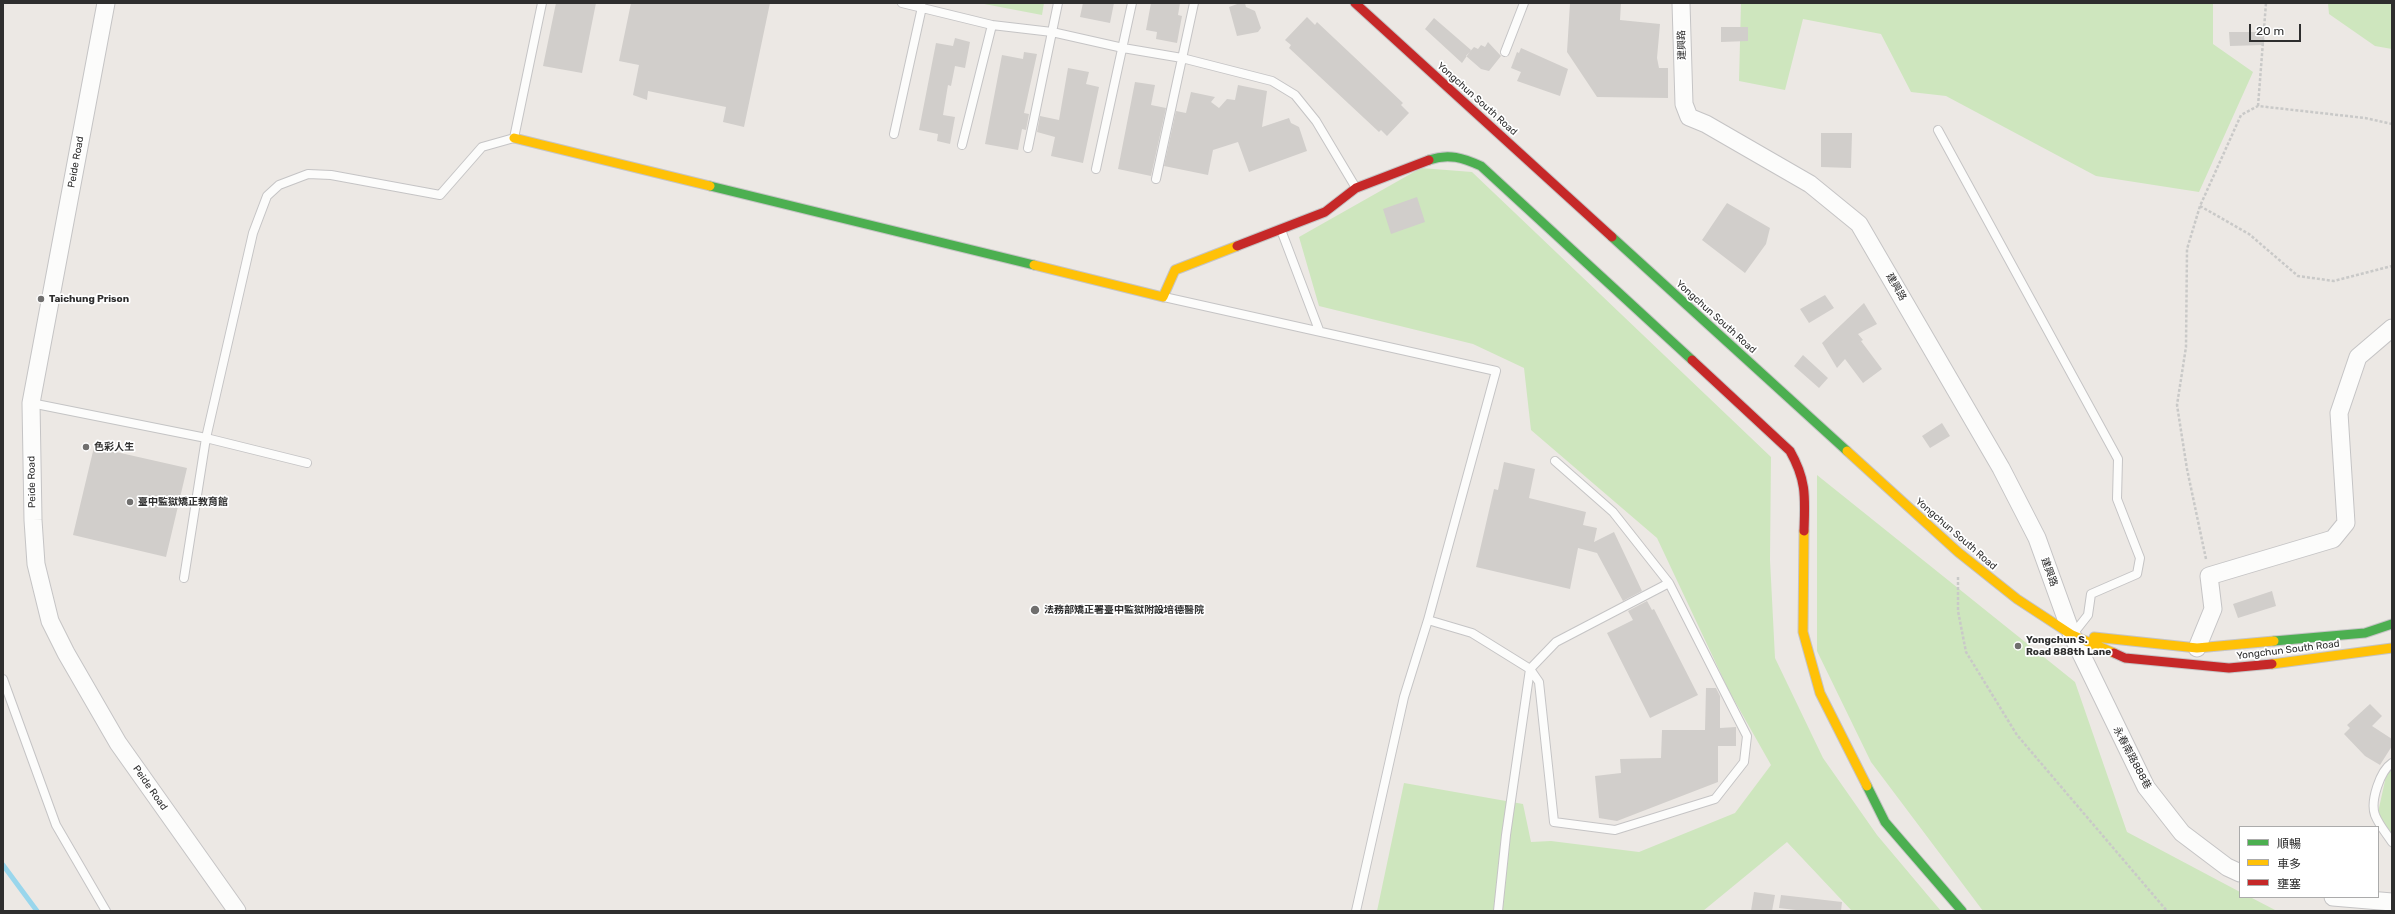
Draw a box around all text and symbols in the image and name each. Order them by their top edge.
scale bar [2251,16,2303,42]
text: 20 m [2256,24,2284,38]
street label: 建興路 [1676,30,1688,60]
street label: Yongchun South Road [1434,60,1520,138]
street label: Peide Road [66,135,86,189]
street label: 建興路 [1883,271,1909,303]
street label: Yongchun South Road [1673,278,1759,356]
place label: Taichung Prison [49,293,129,305]
marker: Taichung Prison [36,294,46,304]
place label: 色彩人生 [94,441,134,453]
marker: 色彩人生 [81,442,91,452]
street label: Peide Road [26,456,38,508]
street label: Yongchun South Road [1913,495,1999,573]
place label: 臺中監獄矯正教育館 [138,496,228,508]
marker: 臺中監獄矯正教育館 [125,497,135,507]
street label: 建興路 [2038,556,2060,588]
marker: 法務部矯正署臺中監獄附設培德醫院 [1029,604,1041,616]
place label: 法務部矯正署臺中監獄附設培德醫院 [1044,604,1204,616]
place label: Yongchun S. Road 888th Lane [2026,634,2111,658]
street label: Yongchun South Road [2236,638,2340,662]
marker: Yongchun S. Road 888th Lane [2013,641,2023,651]
street label: 永春南路888巷 [2110,725,2154,791]
street label: Peide Road [130,763,170,813]
legend [2239,826,2379,898]
text: 順暢 [2277,837,2301,851]
text: 車多 [2277,857,2301,871]
text: 壅塞 [2277,877,2301,891]

